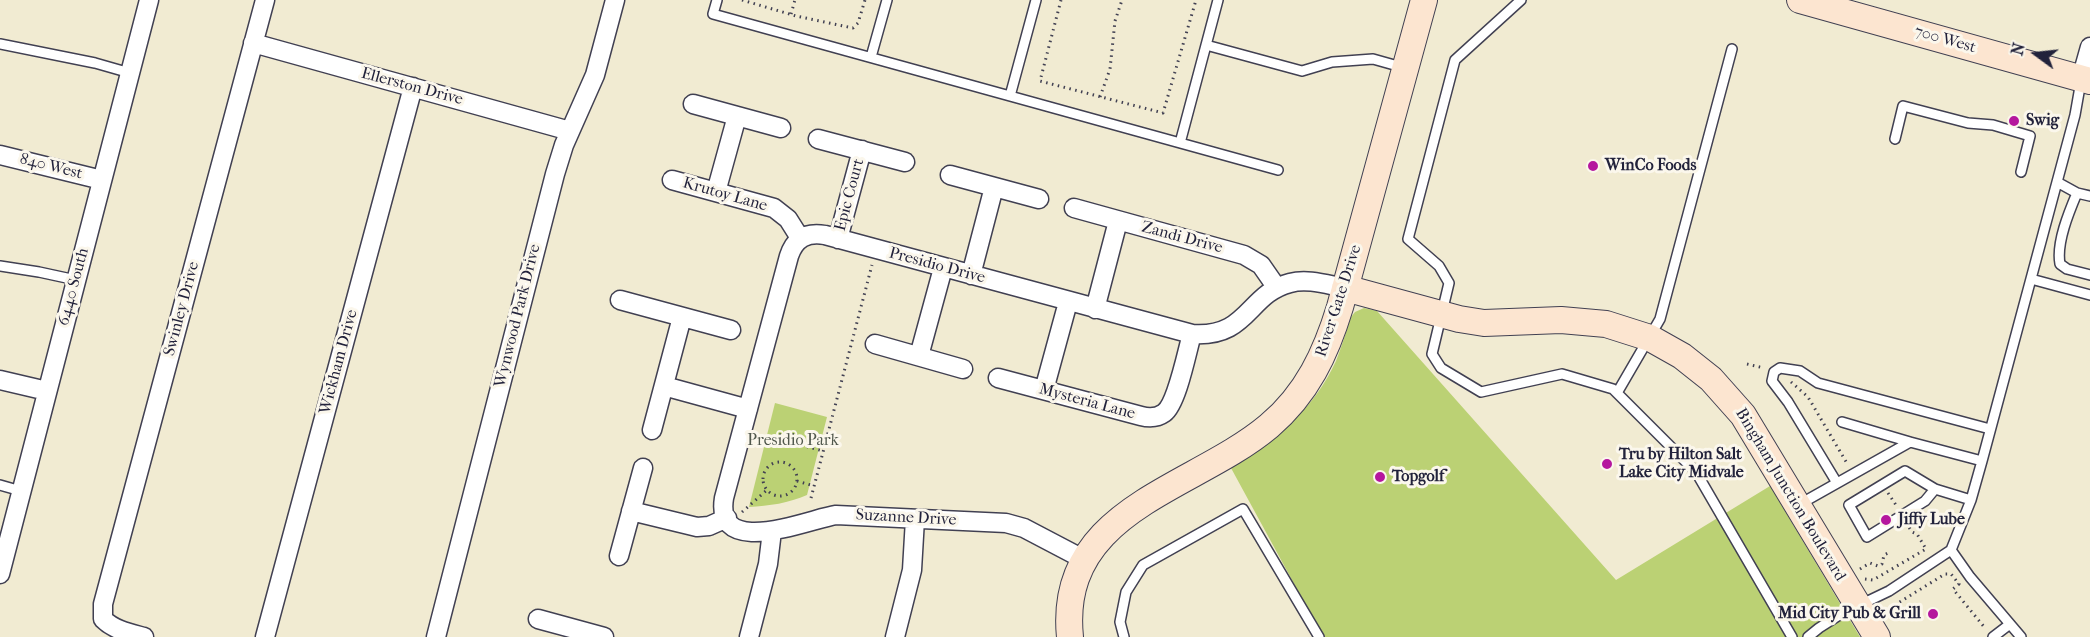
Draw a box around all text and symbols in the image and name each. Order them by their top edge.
street label: 700 West [1912,22,1978,58]
north arrow [2006,24,2066,84]
text: N [2007,41,2029,58]
street label: Ellerston Drive [359,64,465,110]
place label: Swig [2026,111,2059,131]
marker: Swig [2007,114,2021,128]
street label: 840 West [18,150,84,184]
place label: WinCo Foods [1605,156,1696,176]
street label: Epic Court [831,157,869,233]
marker: WinCo Foods [1586,159,1600,173]
street label: Krutoy Lane [681,174,769,216]
street label: Zandi Drive [1139,218,1225,258]
street label: Wynwood Park Drive [491,242,545,390]
street label: River Gate Drive [1312,243,1366,359]
street label: Presidio Drive [887,244,987,288]
street label: 6440 South [54,246,94,328]
street label: Swinley Drive [160,260,204,358]
street label: Wickham Drive [316,308,362,416]
street label: Mysteria Lane [1037,380,1137,424]
street label: Bingham Junction Boulevard [1731,405,1849,585]
park label: Presidio Park [747,431,839,451]
place label: Tru by Hilton Salt Lake City Midvale [1619,445,1744,483]
marker: Tru by Hilton Salt Lake City Midvale [1600,457,1614,471]
place label: Topgolf [1392,467,1444,487]
marker: Topgolf [1373,470,1387,484]
street label: Suzanne Drive [855,506,957,530]
place label: Jiffy Lube [1898,510,1965,530]
marker: Jiffy Lube [1879,513,1893,527]
place label: Mid City Pub & Grill [1778,604,1921,624]
marker: Mid City Pub & Grill [1926,607,1940,621]

